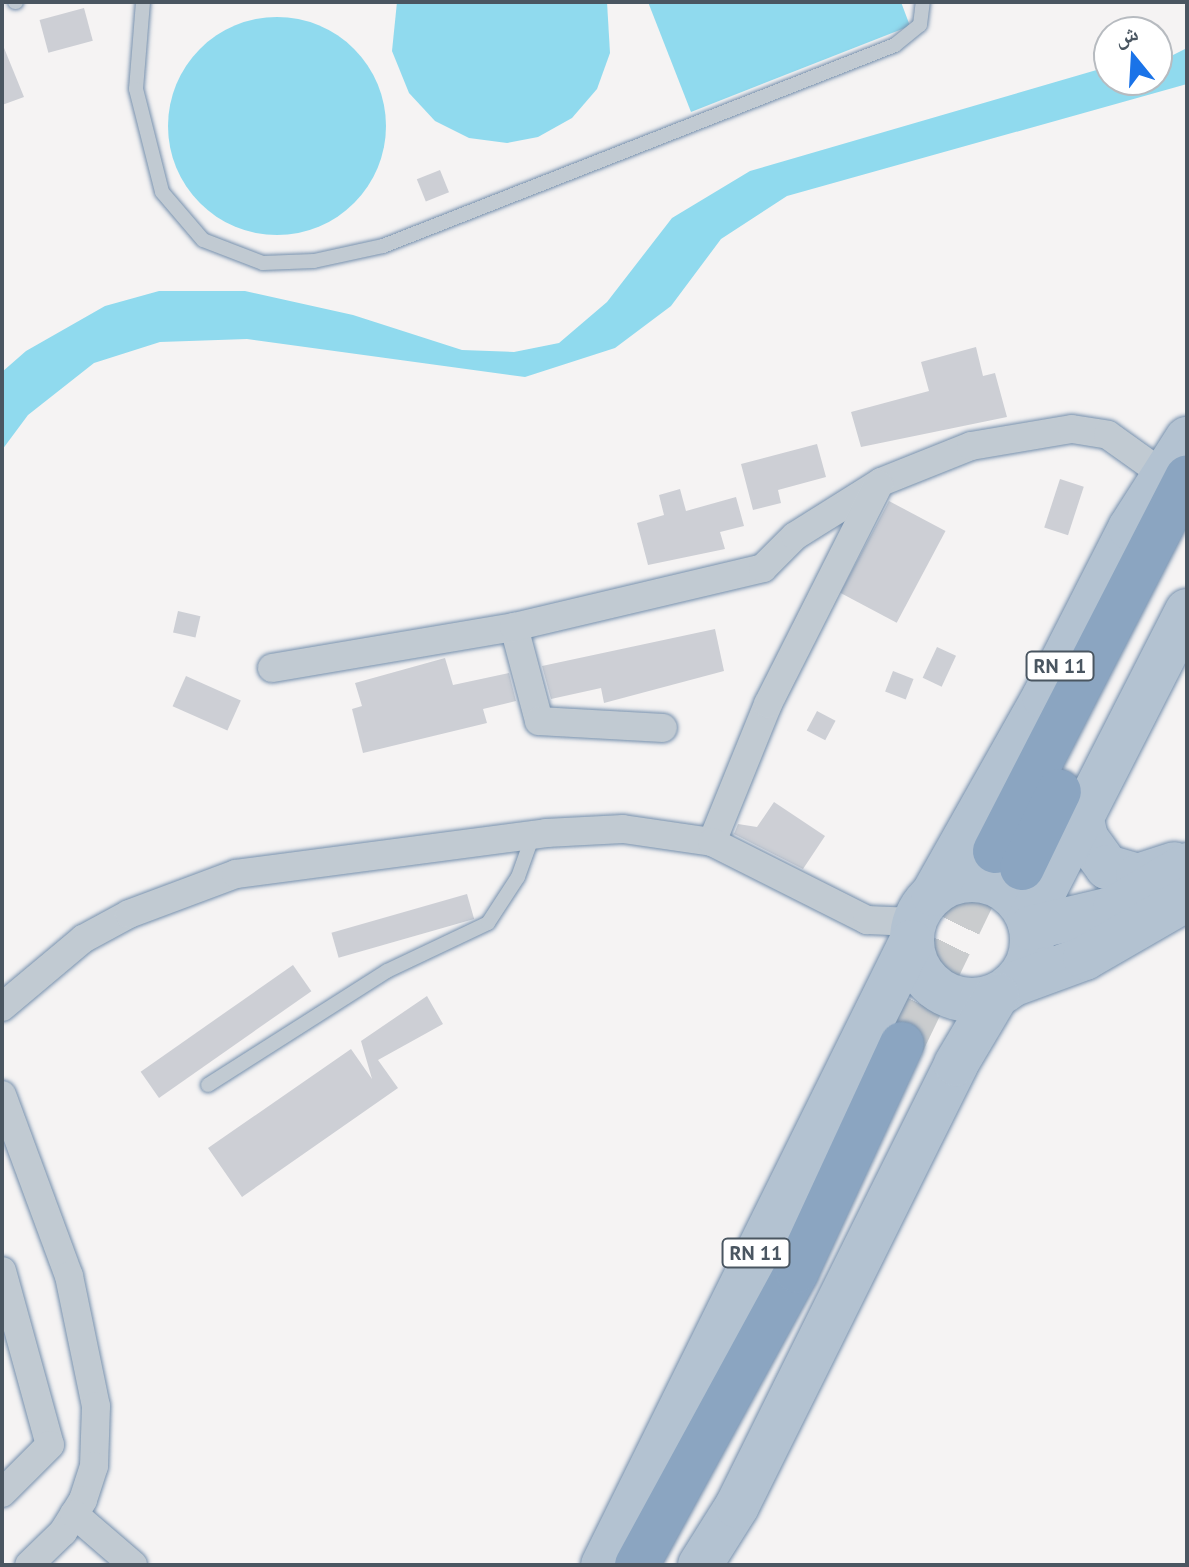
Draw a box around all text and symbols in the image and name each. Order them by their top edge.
north arrow [1093,16,1173,96]
text: ش [1111,18,1142,52]
road number: RN 11 [1024,650,1096,682]
road number: RN 11 [720,1237,792,1269]

